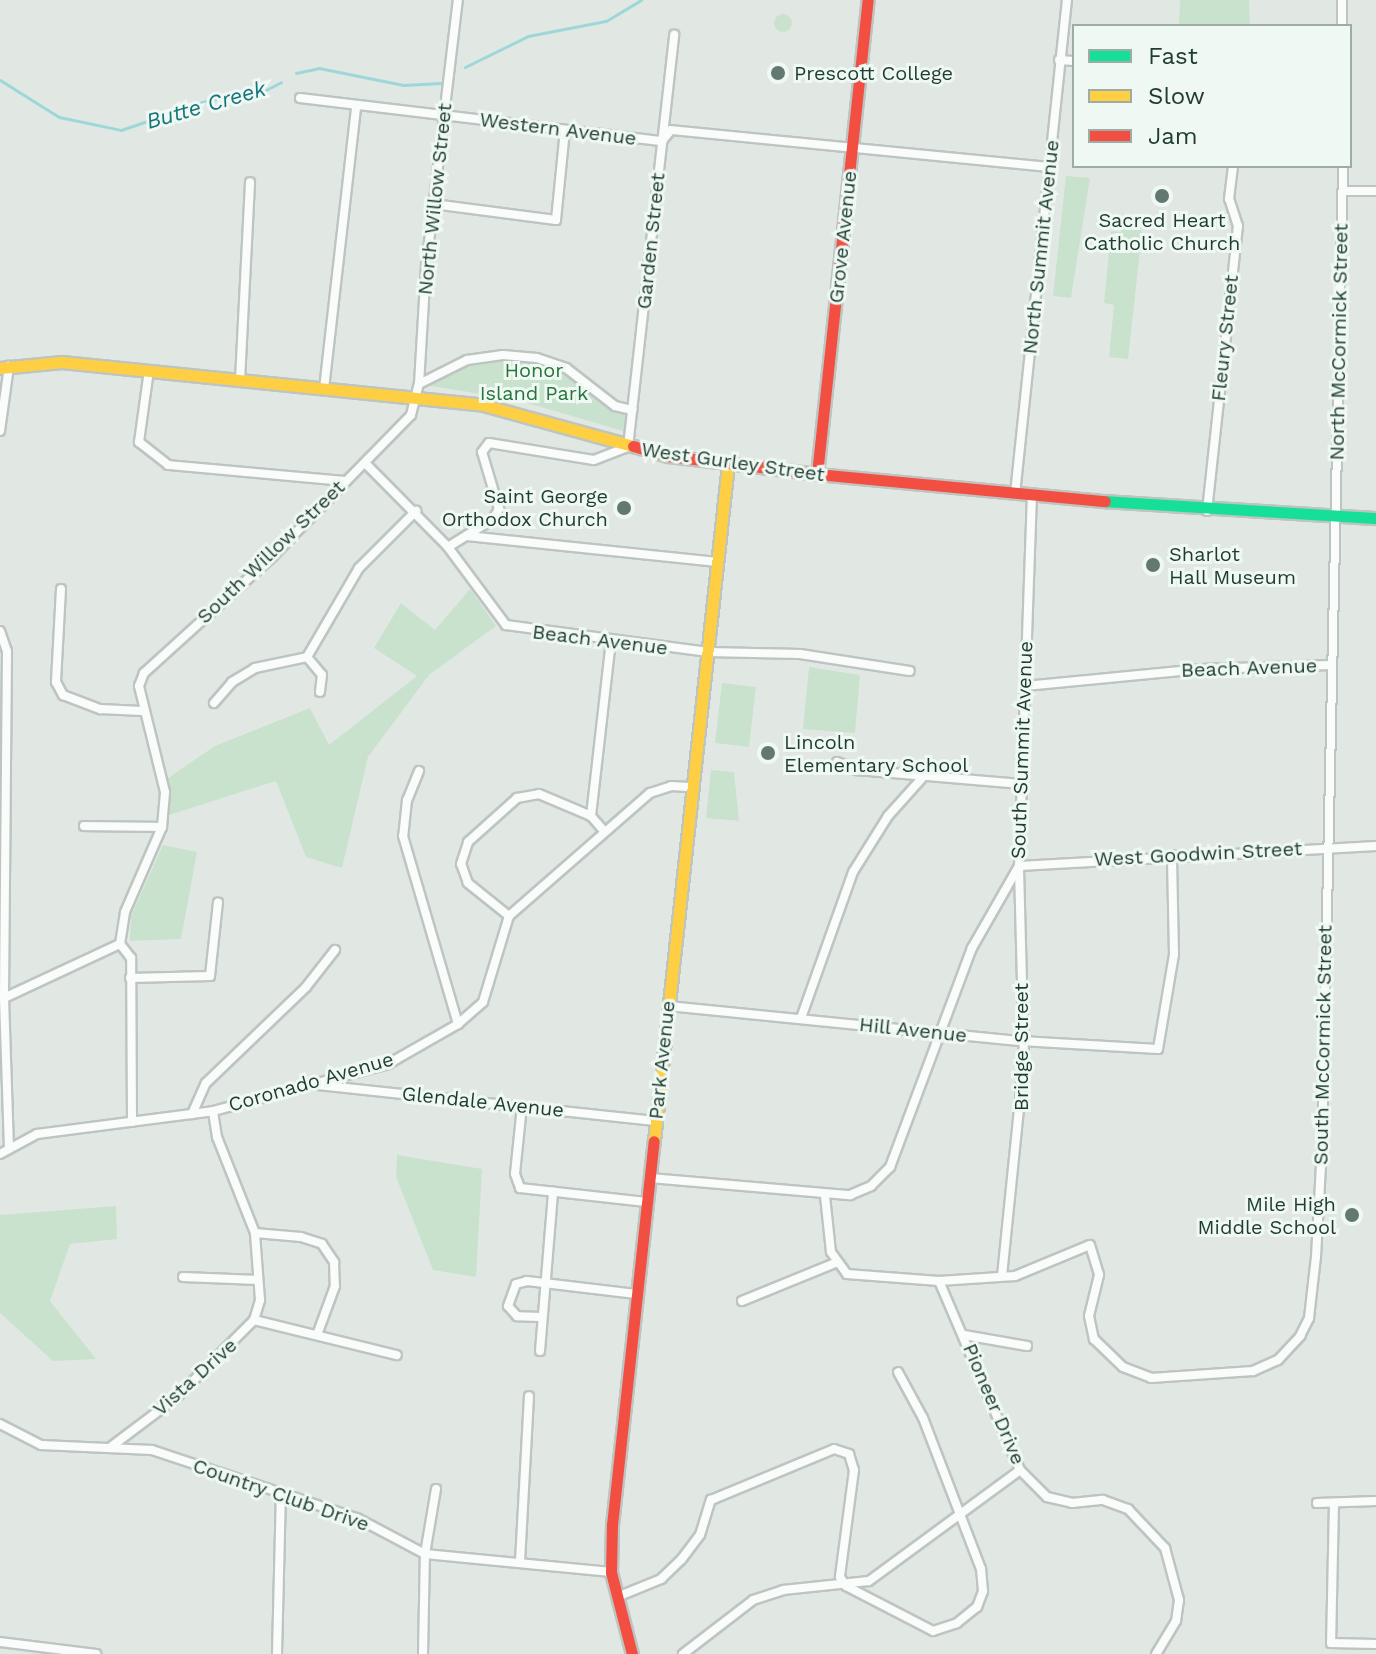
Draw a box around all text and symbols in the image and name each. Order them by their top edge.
legend [1072,24,1352,168]
text: Fast [1148,42,1198,70]
place label: Prescott College [794,61,953,85]
marker: Prescott College [769,64,787,82]
water label: Butte Creek [143,75,269,135]
text: Slow [1148,82,1205,110]
street label: North Willow Street [413,101,457,297]
street label: Western Avenue [478,107,638,151]
text: Jam [1148,122,1198,150]
street label: North Summit Avenue [1018,138,1064,356]
street label: Grove Avenue [824,169,862,305]
street label: Garden Street [632,172,670,310]
marker: Sacred Heart Catholic Church [1153,187,1171,205]
place label: Sacred Heart Catholic Church [1084,208,1240,255]
street label: North McCormick Street [1325,223,1353,461]
street label: Fleury Street [1206,273,1244,403]
park label: Honor Island Park [480,358,588,405]
street label: West Gurley Street [640,437,826,487]
street label: South Willow Street [192,475,350,629]
place label: Saint George Orthodox Church [441,484,608,531]
marker: Saint George Orthodox Church [615,499,633,517]
place label: Sharlot Hall Museum [1169,542,1297,589]
marker: Sharlot Hall Museum [1144,556,1162,574]
street label: Beach Avenue [531,620,669,660]
street label: South Summit Avenue [1006,640,1038,860]
street label: Beach Avenue [1180,654,1318,682]
place label: Lincoln Elementary School [784,730,969,777]
marker: Lincoln Elementary School [759,744,777,762]
street label: West Goodwin Street [1093,837,1303,871]
street label: South McCormick Street [1309,925,1337,1165]
street label: Bridge Street [1009,983,1033,1111]
street label: Park Avenue [644,999,680,1121]
street label: Hill Avenue [857,1012,969,1048]
street label: Coronado Avenue [225,1047,397,1117]
street label: Glendale Avenue [400,1082,566,1122]
place label: Mile High Middle School [1198,1192,1336,1239]
marker: Mile High Middle School [1343,1206,1361,1224]
street label: Vista Drive [148,1333,242,1421]
street label: Pioneer Drive [958,1340,1030,1468]
street label: Country Club Drive [190,1453,372,1537]

